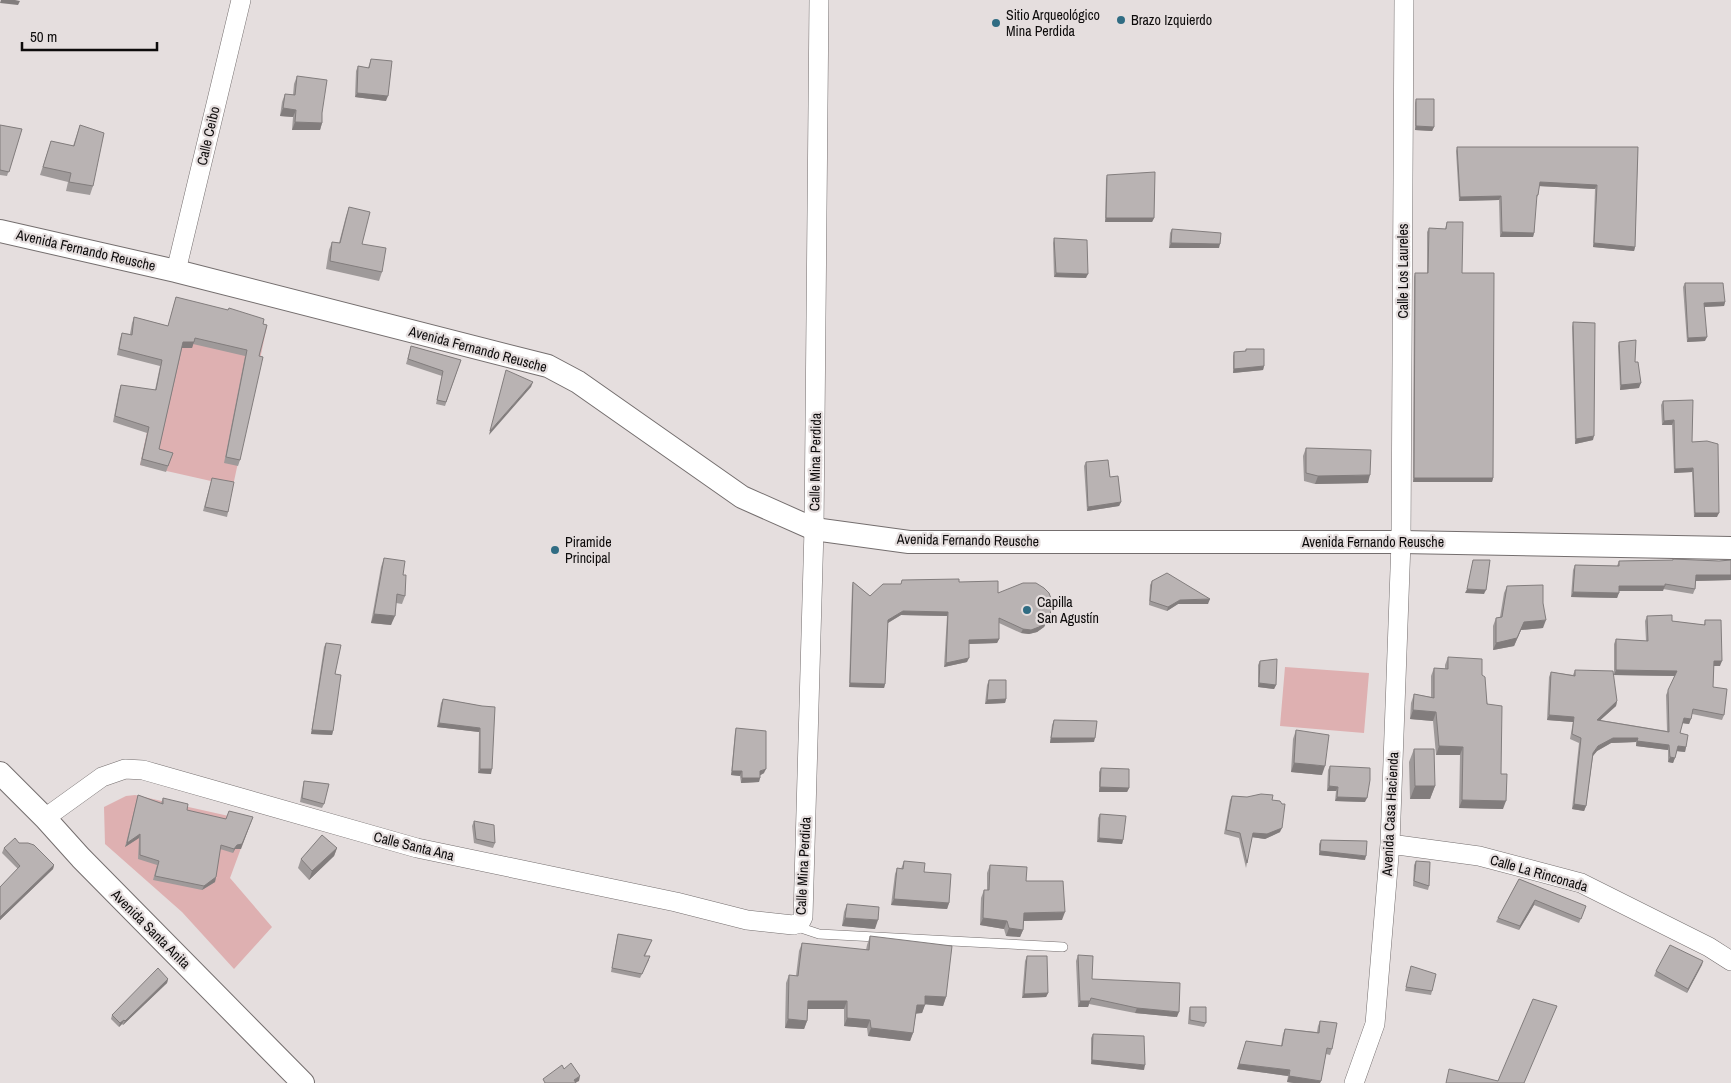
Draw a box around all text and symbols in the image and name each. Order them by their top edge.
place label: Sitio Arqueológico Mina Perdida [1006,6,1100,40]
place label: Brazo Izquierdo [1131,11,1212,29]
marker: Brazo Izquierdo [1115,14,1127,26]
marker: Sitio Arqueológico Mina Perdida [990,17,1002,29]
scale bar [22,20,158,52]
text: 50 m [30,26,57,47]
street label: Calle Ceibo [192,105,224,167]
street label: Calle Los Laureles [1394,223,1412,319]
street label: Avenida Fernando Reusche [14,225,157,275]
street label: Avenida Fernando Reusche [406,322,549,376]
street label: Calle Mina Perdida [805,412,825,511]
street label: Avenida Fernando Reusche [896,530,1039,550]
place label: Piramide Principal [565,533,612,567]
street label: Avenida Fernando Reusche [1301,533,1444,551]
marker: Piramide Principal [549,544,561,556]
place label: Capilla San Agustín [1037,593,1099,627]
marker: Capilla San Agustín [1021,604,1033,616]
street label: Avenida Casa Hacienda [1378,751,1402,878]
street label: Calle Mina Perdida [791,816,815,916]
street label: Calle Santa Ana [372,827,457,865]
street label: Calle La Rinconada [1488,850,1591,896]
street label: Avenida Santa Anita [107,885,195,973]

